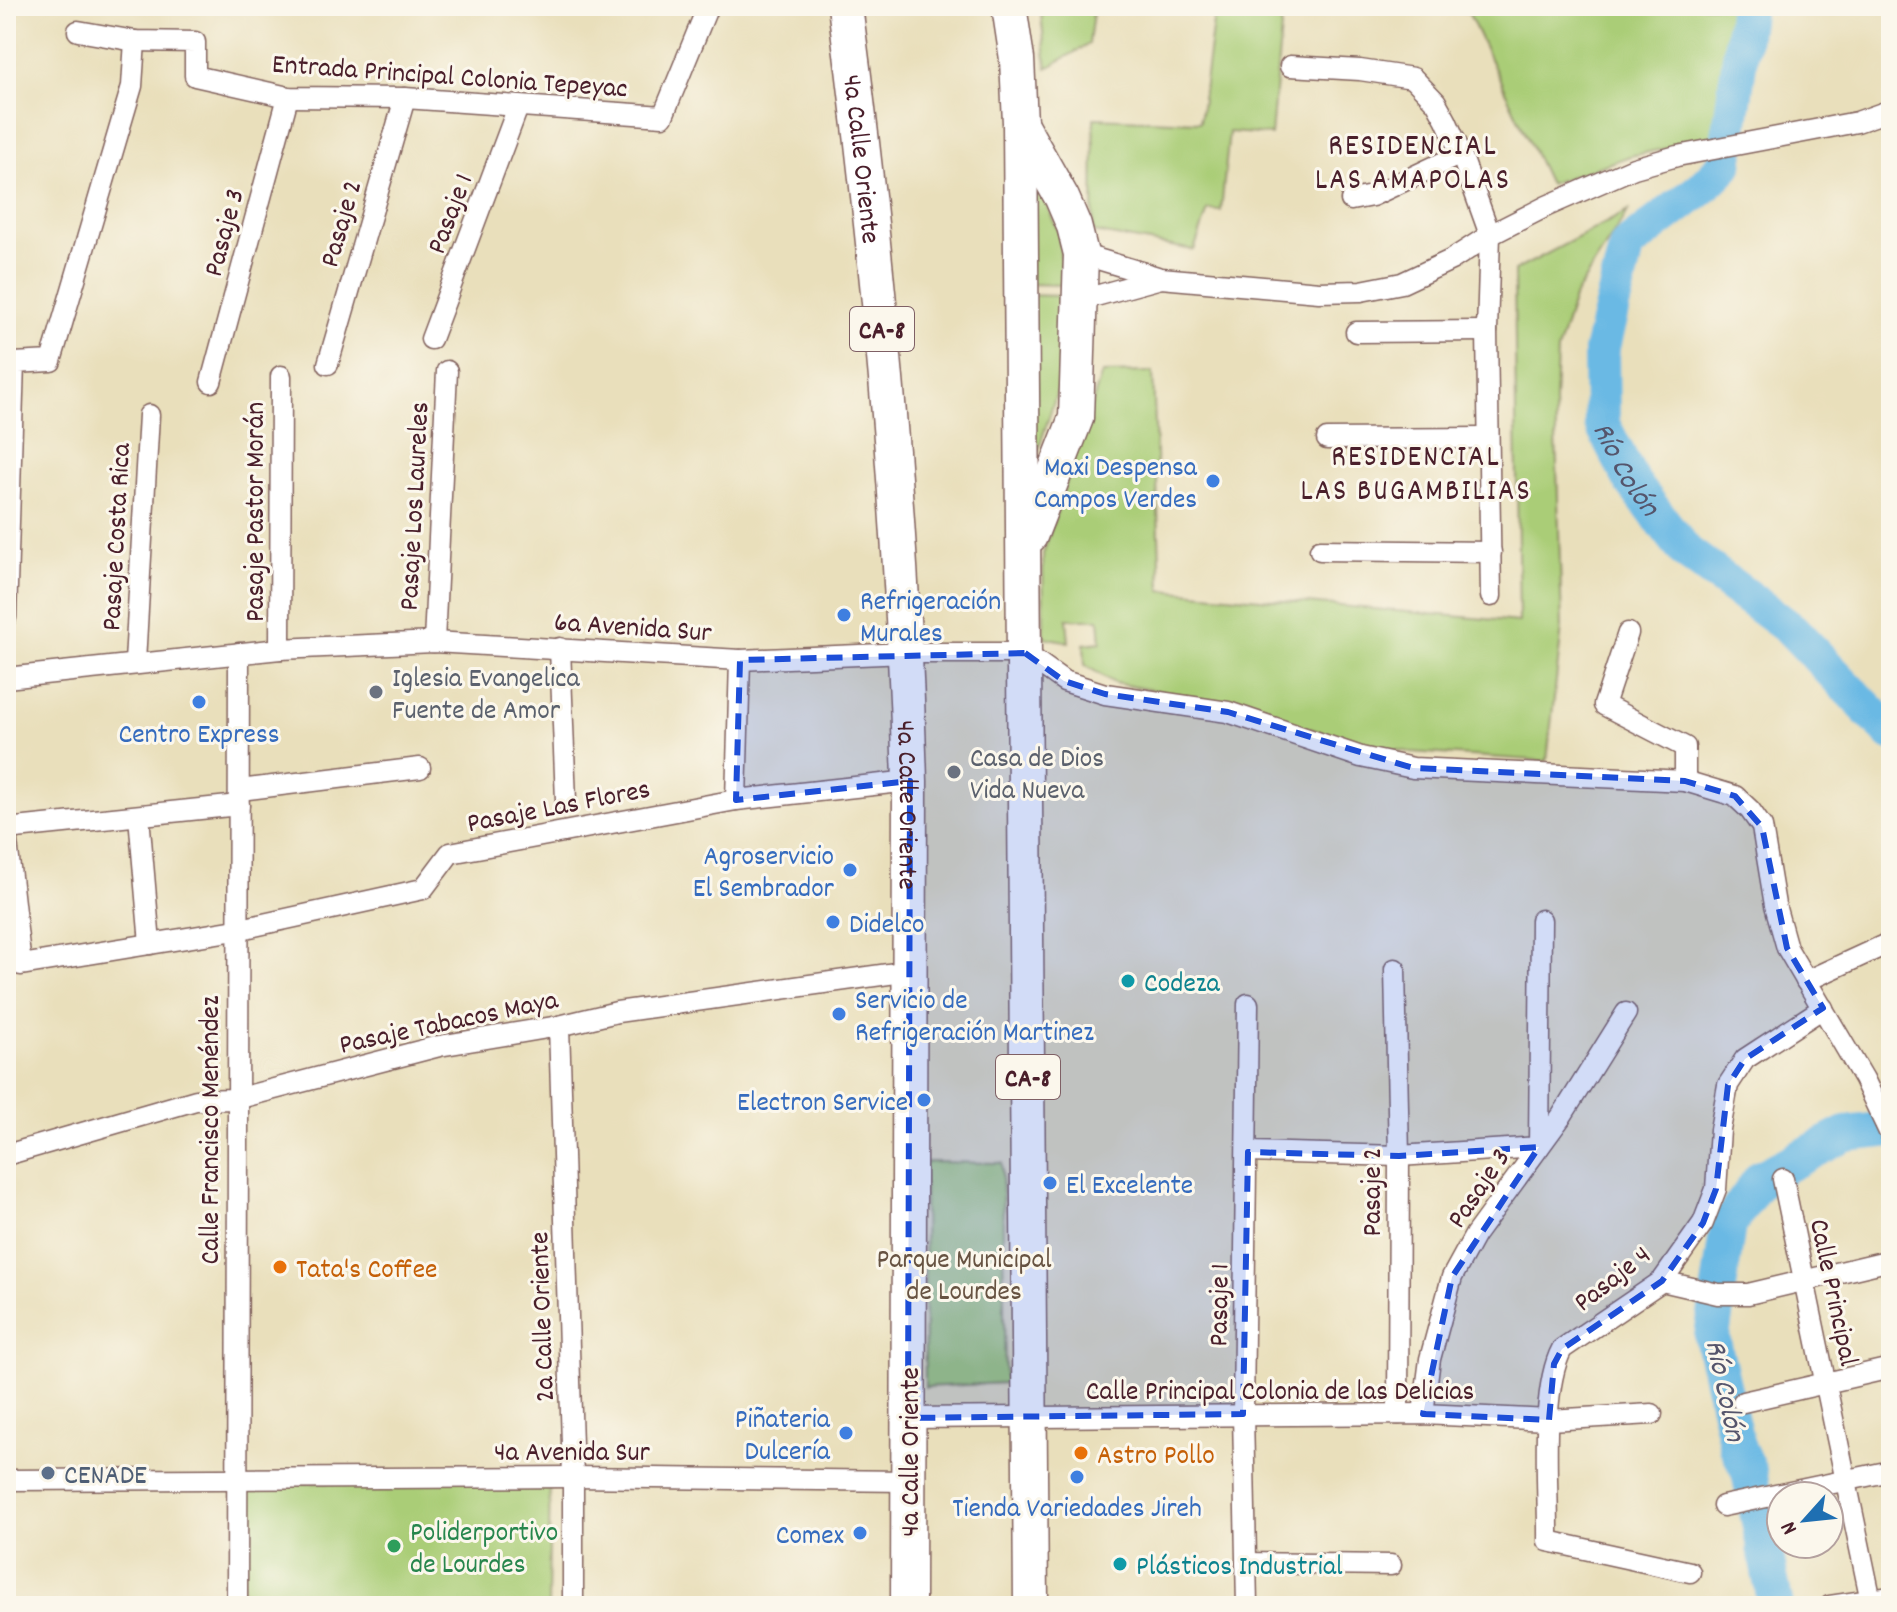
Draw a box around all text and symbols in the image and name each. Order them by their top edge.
street label: Entrada Principal Colonia Tepeyac [271,47,629,111]
street label: 4a Calle Oriente [829,73,888,246]
district label: RESIDENCIAL LAS AMAPOLAS [1315,127,1511,204]
street label: Pasaje 1 [419,169,486,261]
street label: Pasaje 2 [312,176,375,273]
street label: Pasaje 3 [196,185,258,282]
road number: CA-8 [850,307,914,351]
street label: Pasaje Los Laureles [392,401,442,612]
street label: Pasaje Pastor Morán [238,402,278,622]
water label: Río Colón [1579,416,1669,528]
district label: RESIDENCIAL LAS BUGAMBILIAS [1300,438,1532,515]
street label: Pasaje Costa Rica [94,442,144,632]
place label: Maxi Despensa Campos Verdes [1034,450,1198,522]
marker: Maxi Despensa Campos Verdes [1204,472,1222,490]
place label: Refrigeración Murales [860,584,1001,656]
street label: 6a Avenida Sur [552,605,714,655]
marker: Refrigeración Murales [835,606,853,624]
place label: Iglesia Evangelica Fuente de Amor [392,661,580,733]
marker: Iglesia Evangelica Fuente de Amor [367,683,385,701]
marker: Centro Express [190,693,208,711]
place label: Centro Express [119,717,279,757]
street label: 4a Calle Oriente [883,719,925,890]
place label: Casa de Dios Vida Nueva [970,741,1104,813]
marker: Casa de Dios Vida Nueva [945,763,963,781]
street label: Pasaje Las Flores [464,772,654,846]
place label: Agroservicio El Sembrador [693,839,835,911]
marker: Agroservicio El Sembrador [841,861,859,879]
place label: Didelco [849,907,924,947]
marker: Didelco [824,913,842,931]
place label: Codeza [1144,966,1220,1006]
marker: Codeza [1119,972,1137,990]
street label: Pasaje Tabacos Maya [336,982,563,1068]
place label: Servicio de Refrigeración Martinez [855,983,1094,1055]
street label: Calle Francisco Menéndez [193,995,233,1265]
marker: Servicio de Refrigeración Martinez [830,1005,848,1023]
road number: CA-8 [996,1055,1060,1099]
place label: Electron Service [737,1085,908,1125]
marker: Electron Service [915,1091,933,1109]
street label: Pasaje 3 [1440,1142,1523,1238]
street label: Pasaje 2 [1355,1147,1395,1237]
place label: El Excelente [1066,1168,1193,1208]
marker: El Excelente [1041,1174,1059,1192]
street label: Calle Principal [1796,1216,1866,1371]
street label: 2a Calle Oriente [522,1231,568,1403]
street label: Pasaje 4 [1567,1238,1661,1324]
park label: Parque Municipal de Lourdes [876,1242,1052,1314]
place label: Tata's Coffee [296,1252,437,1292]
marker: Tata's Coffee [271,1258,289,1276]
street label: Pasaje 1 [1201,1263,1243,1347]
water label: Río Colón [1691,1336,1755,1447]
street label: 4a Calle Oriente [893,1367,933,1537]
street label: Calle Principal Colonia de las Delicias [1086,1374,1474,1414]
place label: Piñateria Dulcería [735,1402,831,1474]
marker: Piñateria Dulcería [837,1424,855,1442]
street label: 4a Avenida Sur [494,1435,651,1475]
place label: Astro Pollo [1097,1438,1215,1478]
marker: Astro Pollo [1072,1444,1090,1462]
place label: CENADE [64,1458,147,1498]
marker: CENADE [39,1464,57,1482]
marker: Tienda Variedades Jireh [1068,1468,1086,1486]
north arrow [1765,1480,1845,1560]
place label: Tienda Variedades Jireh [952,1491,1202,1531]
place label: Poliderportivo de Lourdes [410,1515,558,1587]
text: N [1774,1515,1807,1539]
place label: Comex [776,1518,844,1558]
marker: Comex [851,1524,869,1542]
marker: Poliderportivo de Lourdes [385,1537,403,1555]
place label: Plásticos Industrial [1136,1549,1343,1589]
marker: Plásticos Industrial [1111,1555,1129,1573]

